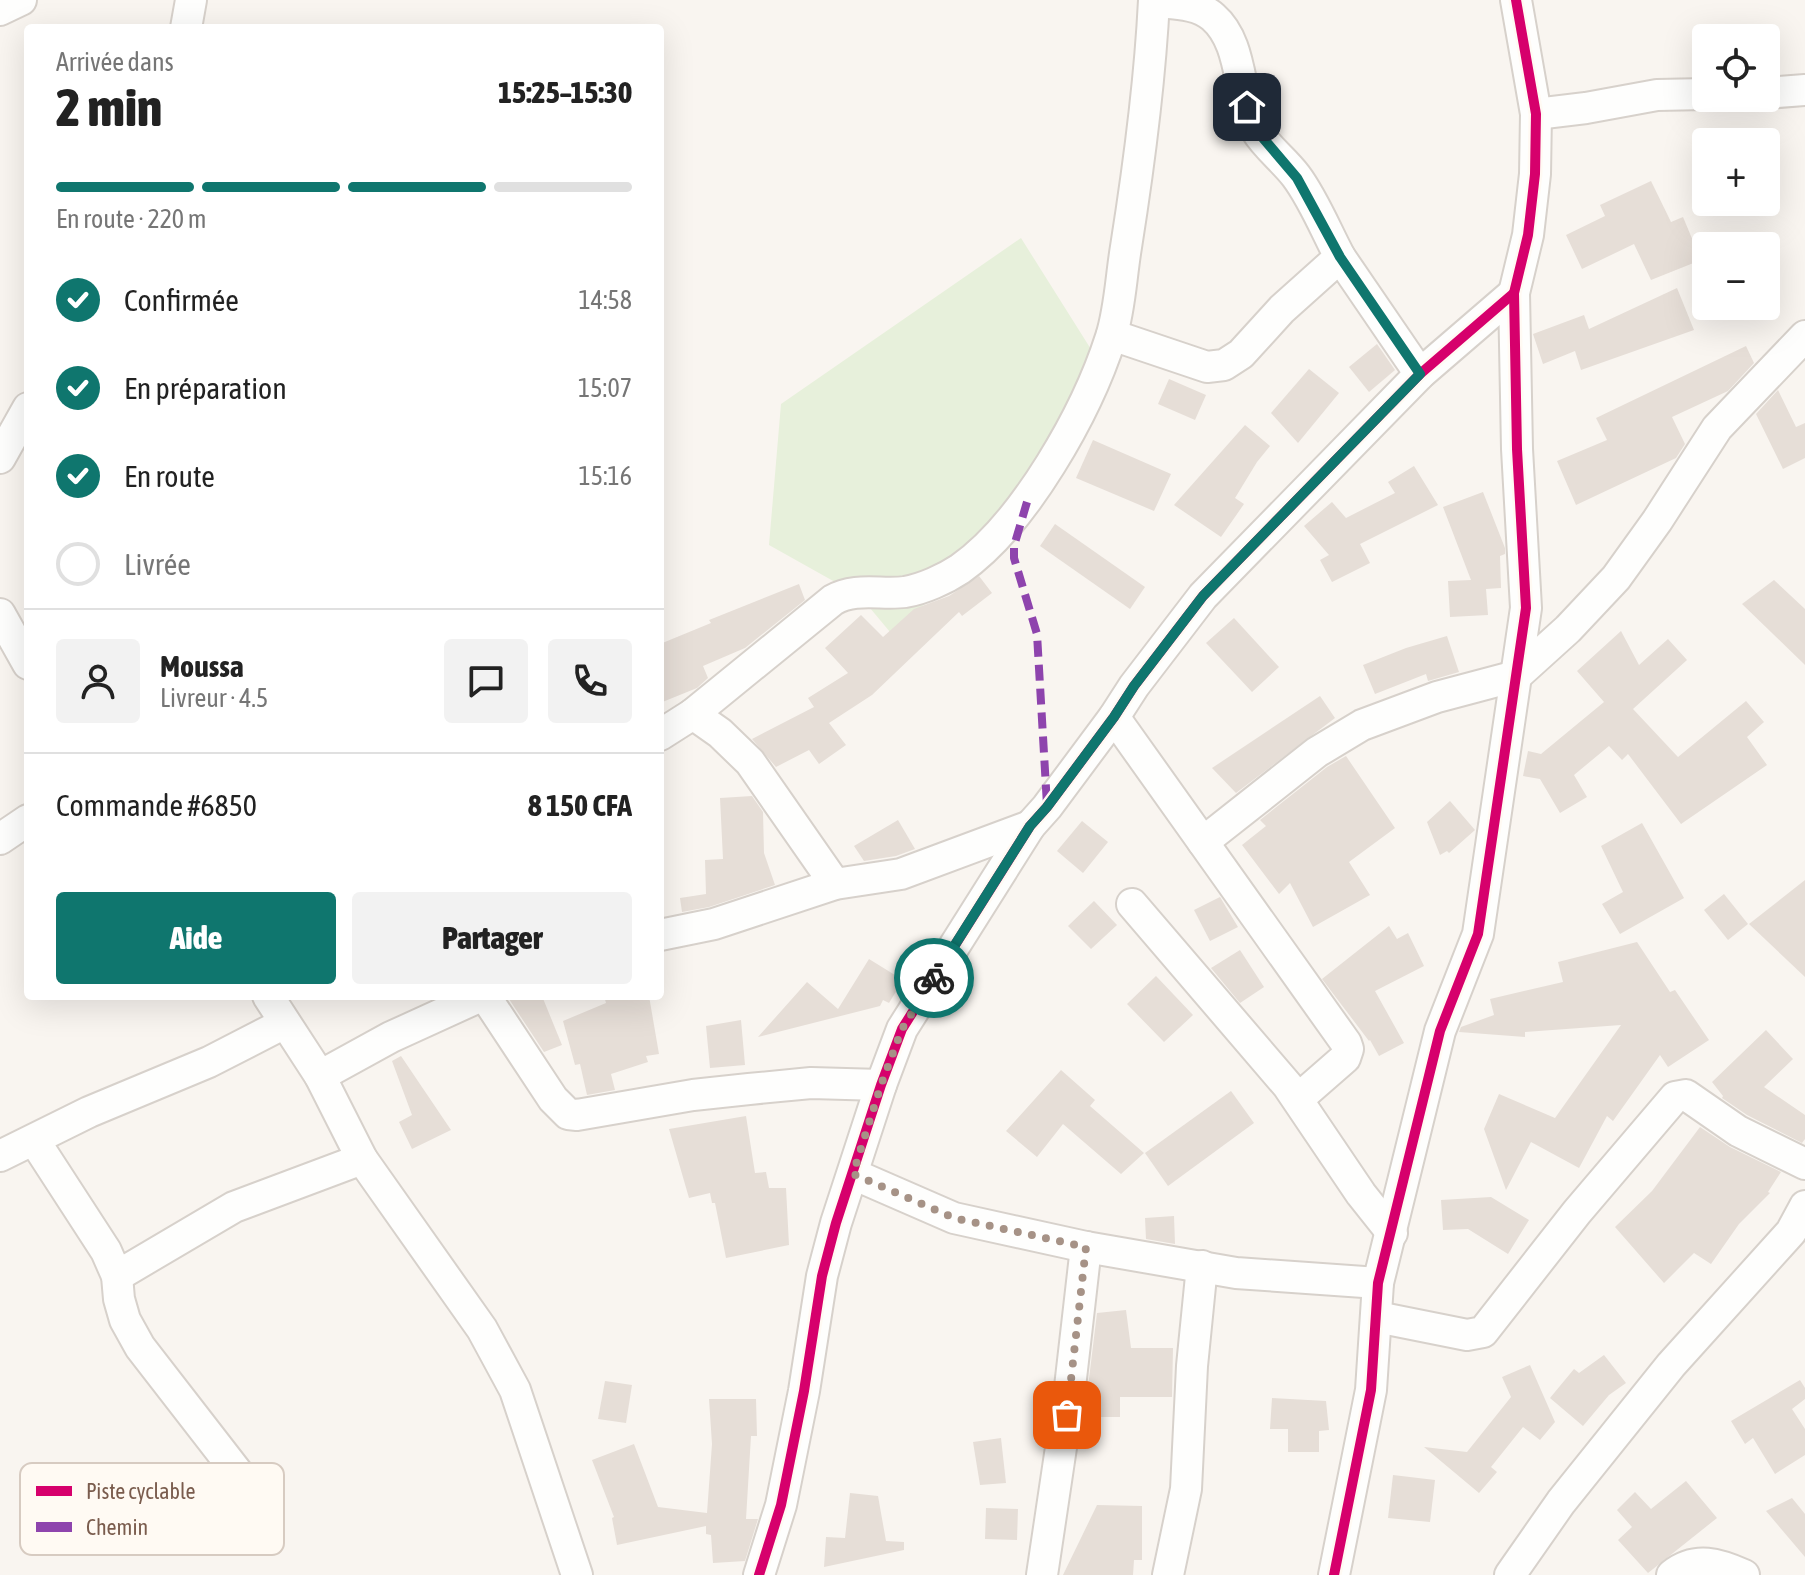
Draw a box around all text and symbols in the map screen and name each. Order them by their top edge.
map controls [1692,24,1780,320]
button: locate [1692,24,1780,112]
text: Arrivée dans [56,47,174,77]
pin [1213,73,1281,141]
text: 15:25–15:30 [498,75,632,109]
text: 2 min [56,77,162,137]
icon: home [1225,85,1269,129]
button: + [1692,128,1780,216]
text: En route · 220 m [56,204,206,234]
button: − [1692,232,1780,320]
icon: check [56,278,100,322]
text: Confirmée [124,283,239,317]
text: 14:58 [578,285,632,315]
icon: check [56,366,100,410]
text: En préparation [124,371,287,405]
text: 15:07 [578,373,632,403]
icon: check [56,454,100,498]
text: En route [124,459,215,493]
text: 15:16 [578,461,632,491]
text: Livrée [124,547,191,581]
button: person [56,639,140,723]
button: chat [444,639,528,723]
button: phone [548,639,632,723]
text: Moussa [160,649,244,683]
text: Livreur · 4.5 [160,683,268,713]
text: Commande #6850 [56,788,257,822]
text: 8 150 CFA [528,788,632,822]
button: Aide [56,892,336,984]
button: Partager [352,892,632,984]
courier [894,938,974,1018]
icon: bike [912,956,956,1000]
pin [1033,1381,1101,1449]
icon: bag [1045,1393,1089,1437]
legend [20,1463,284,1555]
text: Piste cyclable [86,1478,196,1504]
text: Chemin [86,1514,148,1540]

